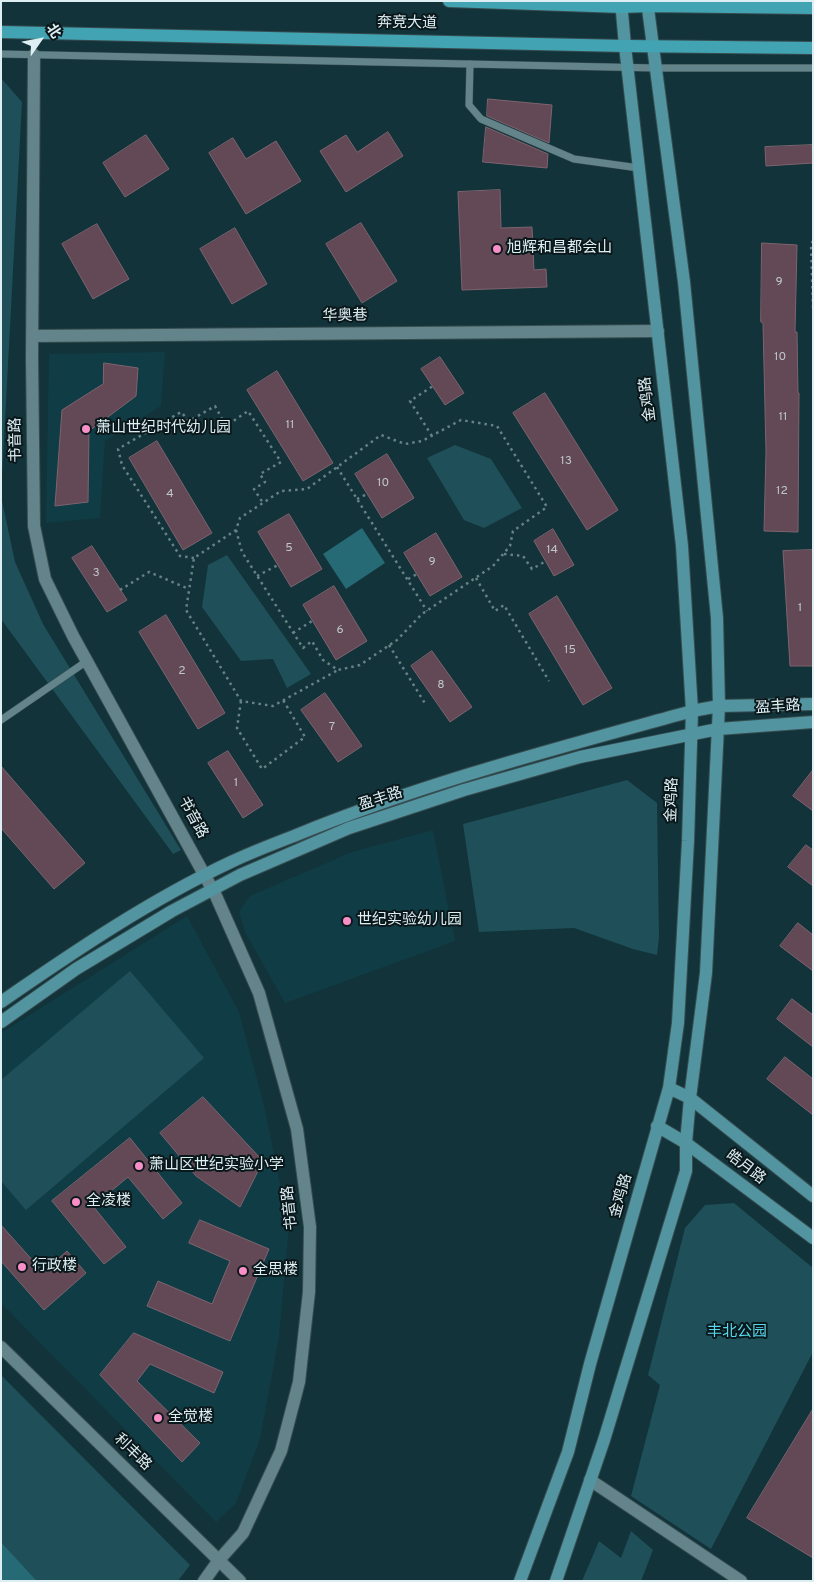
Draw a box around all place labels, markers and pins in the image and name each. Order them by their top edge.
place label: 旭辉和昌都会山 [507,240,612,258]
marker: 旭辉和昌都会山 [491,243,503,255]
place label: 萧山世纪时代幼儿园 [96,420,231,438]
marker: 萧山世纪时代幼儿园 [80,423,92,435]
place label: 世纪实验幼儿园 [357,912,462,930]
marker: 世纪实验幼儿园 [341,915,353,927]
place label: 萧山区世纪实验小学 [149,1157,284,1175]
marker: 萧山区世纪实验小学 [133,1160,145,1172]
place label: 全凌楼 [86,1193,131,1211]
marker: 全凌楼 [70,1196,82,1208]
place label: 行政楼 [32,1258,77,1276]
marker: 行政楼 [16,1261,28,1273]
place label: 全思楼 [253,1262,298,1280]
marker: 全思楼 [237,1265,249,1277]
place label: 全觉楼 [168,1409,213,1427]
marker: 全觉楼 [152,1412,164,1424]

